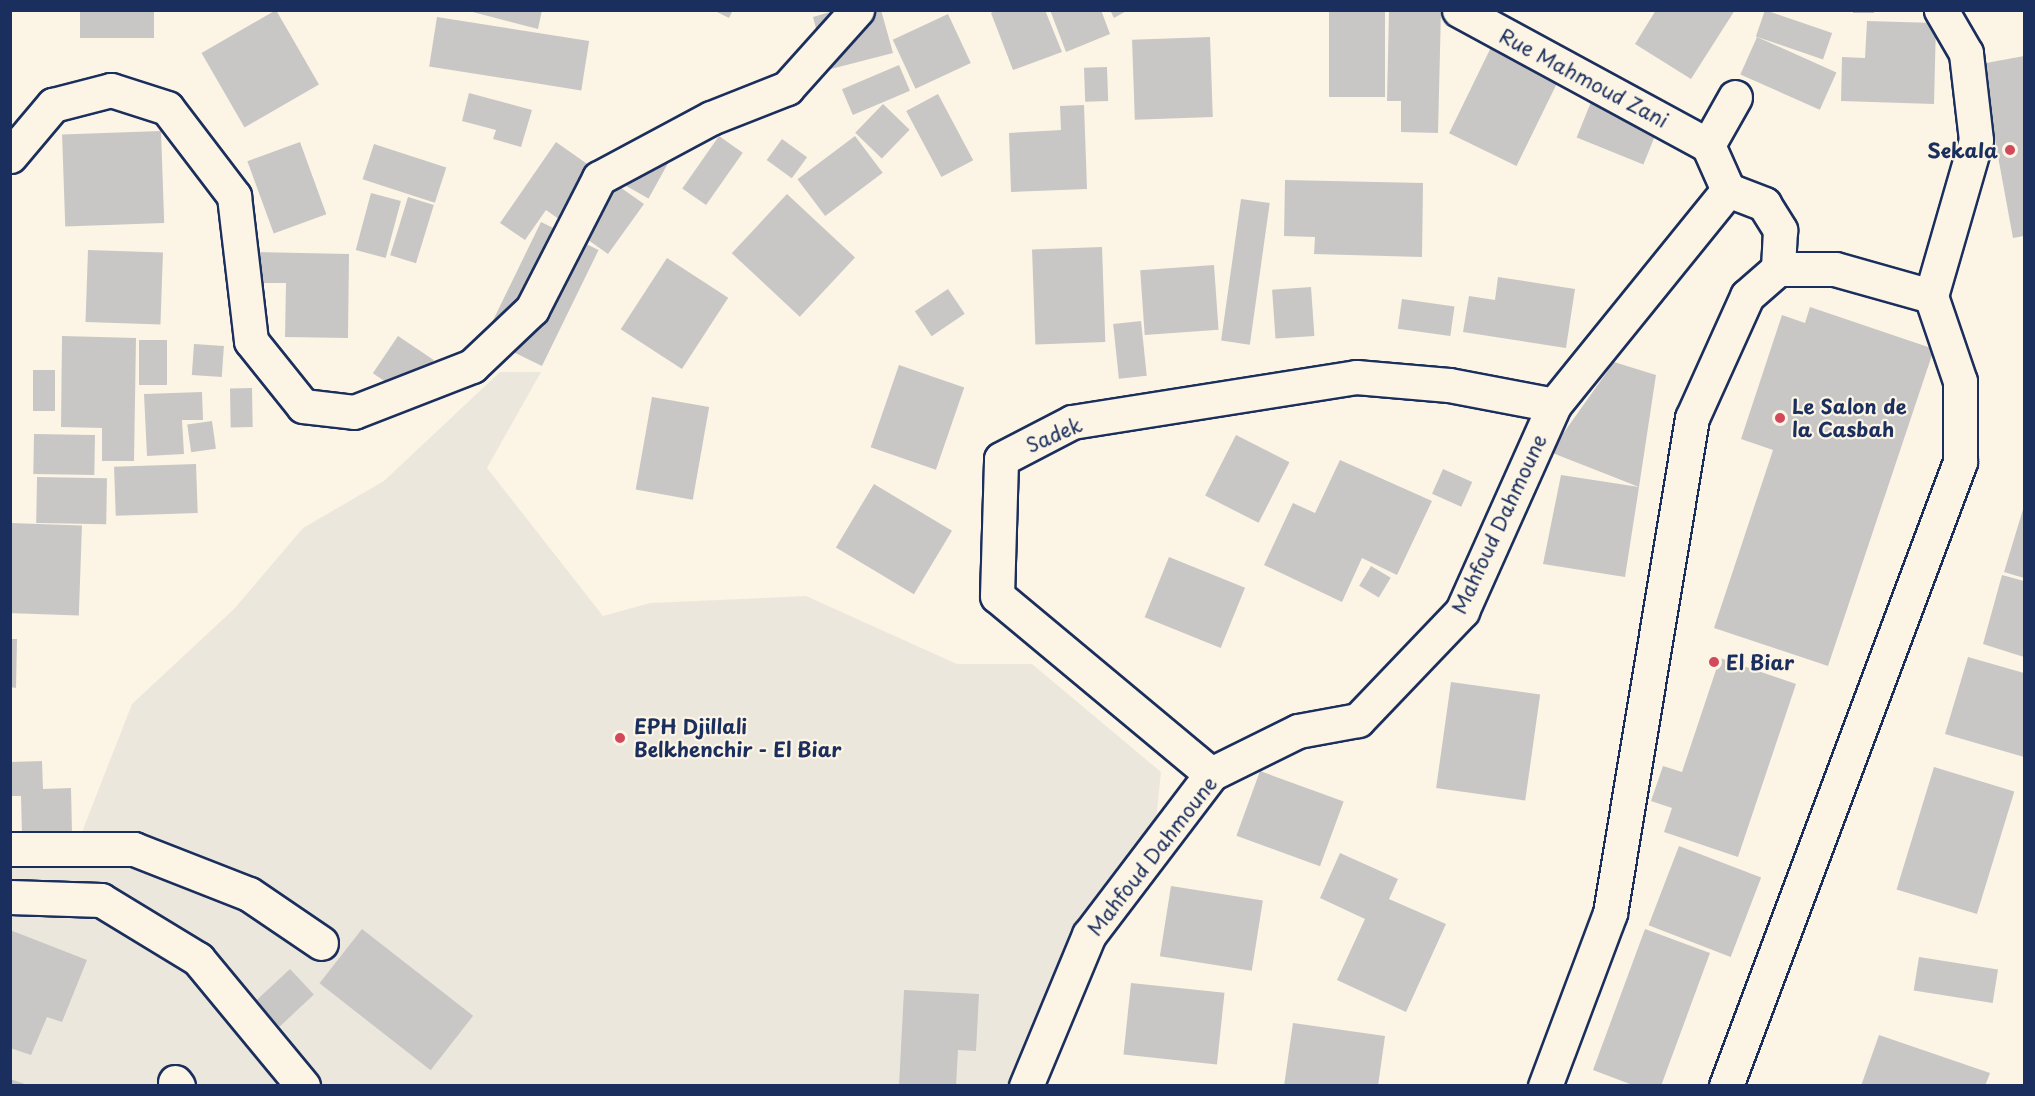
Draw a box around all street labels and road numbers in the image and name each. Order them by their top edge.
street label: Rue Mahmoud Zani [1495,23,1673,133]
street label: Sadek [1022,413,1086,457]
street label: Mahfoud Dahmoune [1447,430,1551,618]
street label: Mahfoud Dahmoune [1082,772,1222,940]

